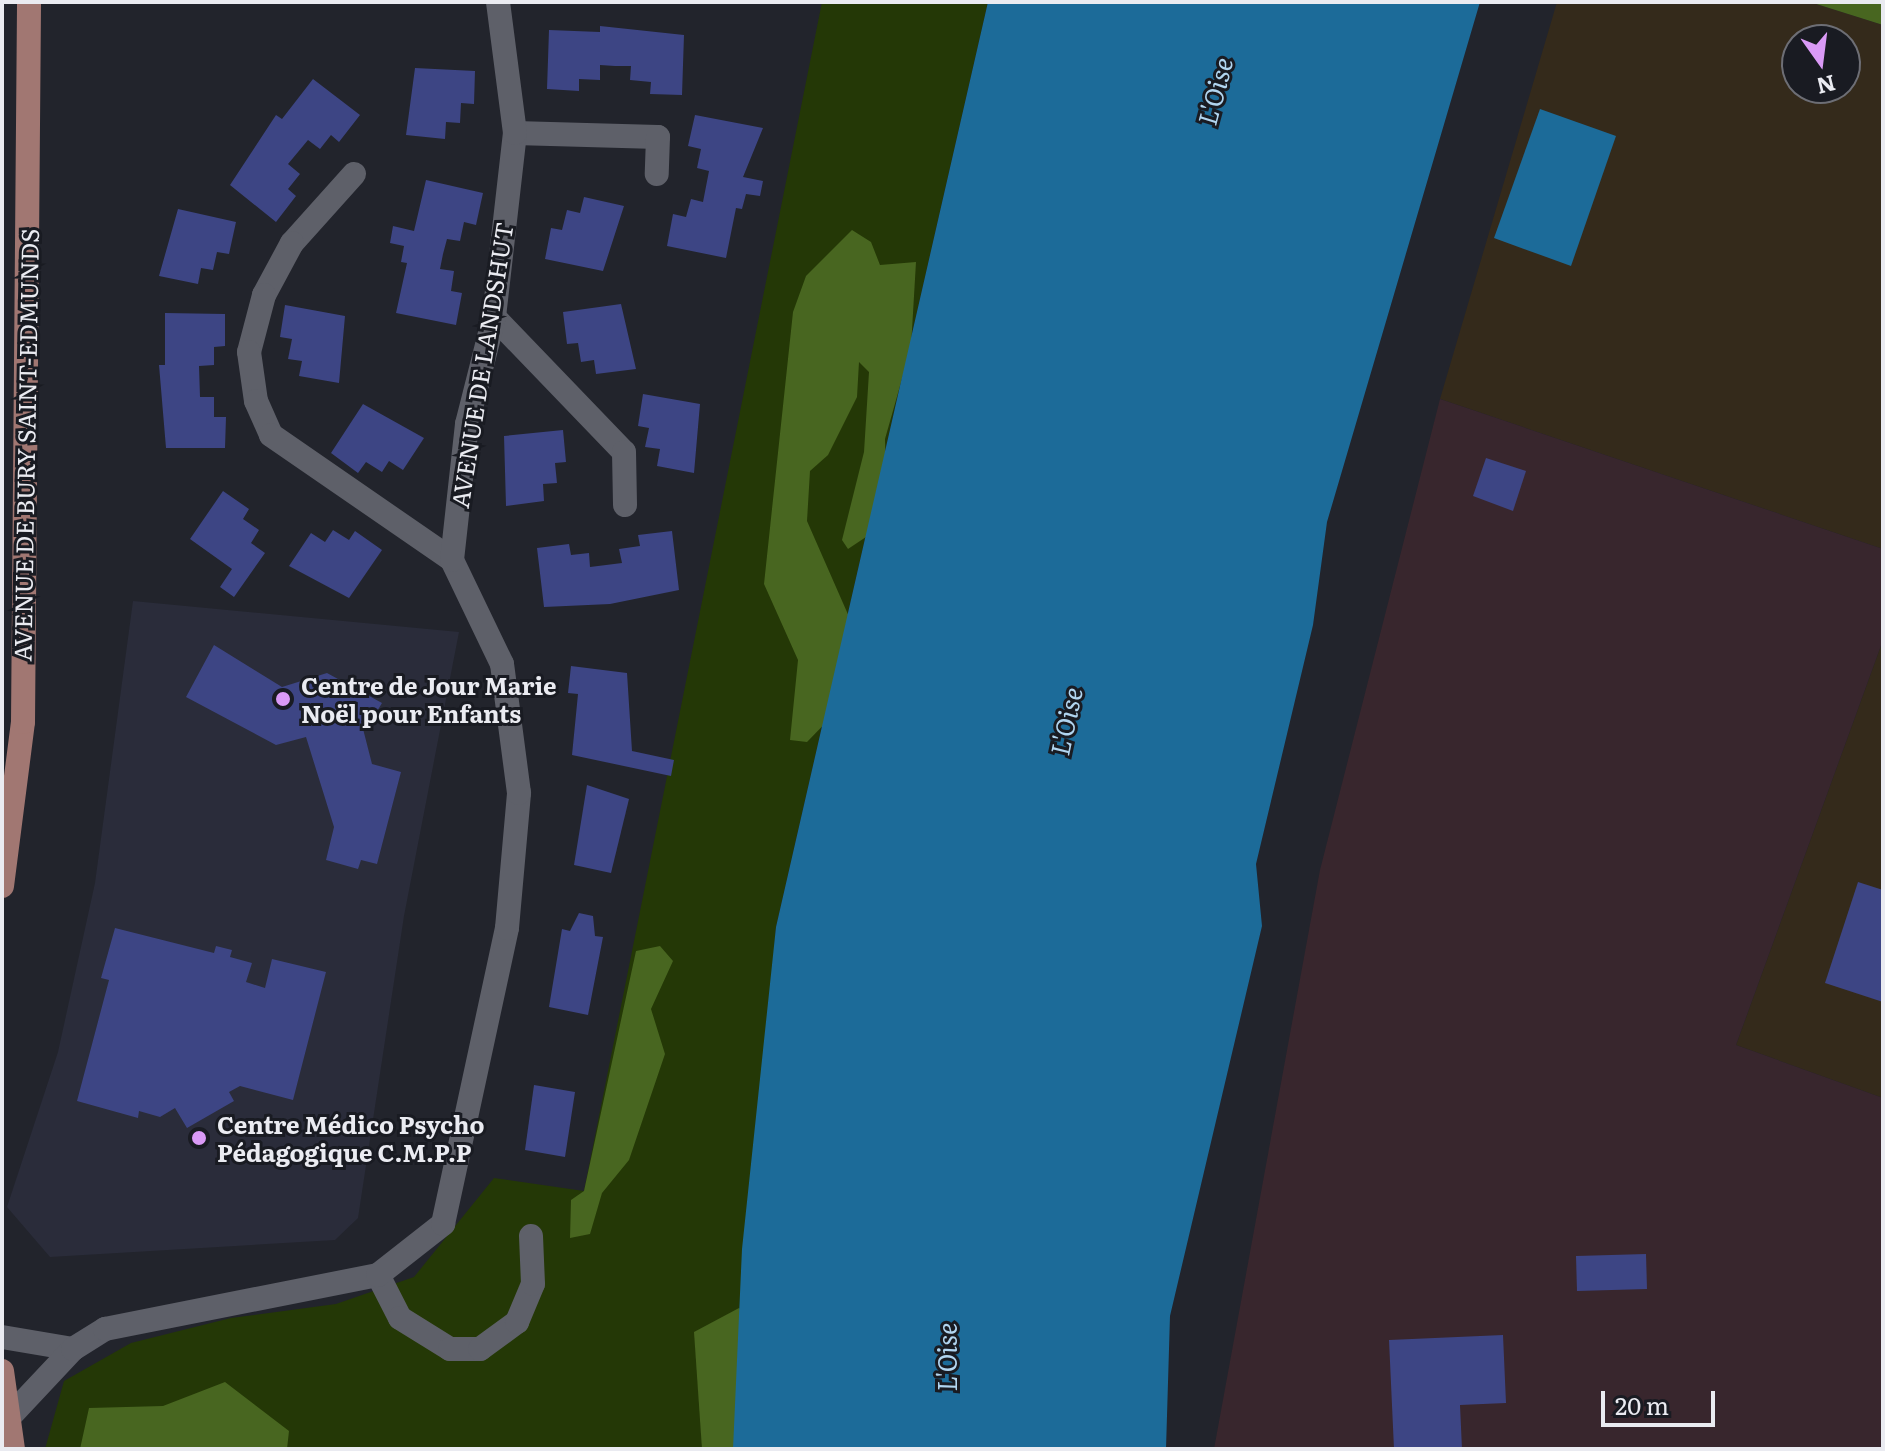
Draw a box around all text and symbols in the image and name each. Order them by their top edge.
north arrow [1781,24,1861,104]
water label: L'Oise [1190,54,1238,128]
text: N [1813,68,1839,104]
street label: AVENUE DE LANDSHUT [444,220,518,510]
street label: AVENUE DE BURY SAINT-EDMUNDS [7,228,43,662]
place label: Centre de Jour Marie Noël pour Enfants [301,671,557,727]
water label: L'Oise [1043,684,1087,758]
marker: Centre de Jour Marie Noël pour Enfants [272,688,294,710]
place label: Centre Médico Psycho Pédagogique C.M.P.P [217,1110,484,1166]
marker: Centre Médico Psycho Pédagogique C.M.P.P [188,1127,210,1149]
water label: L'Oise [930,1323,962,1391]
scale bar [1605,1375,1719,1425]
text: 20 m [1615,1387,1669,1422]

